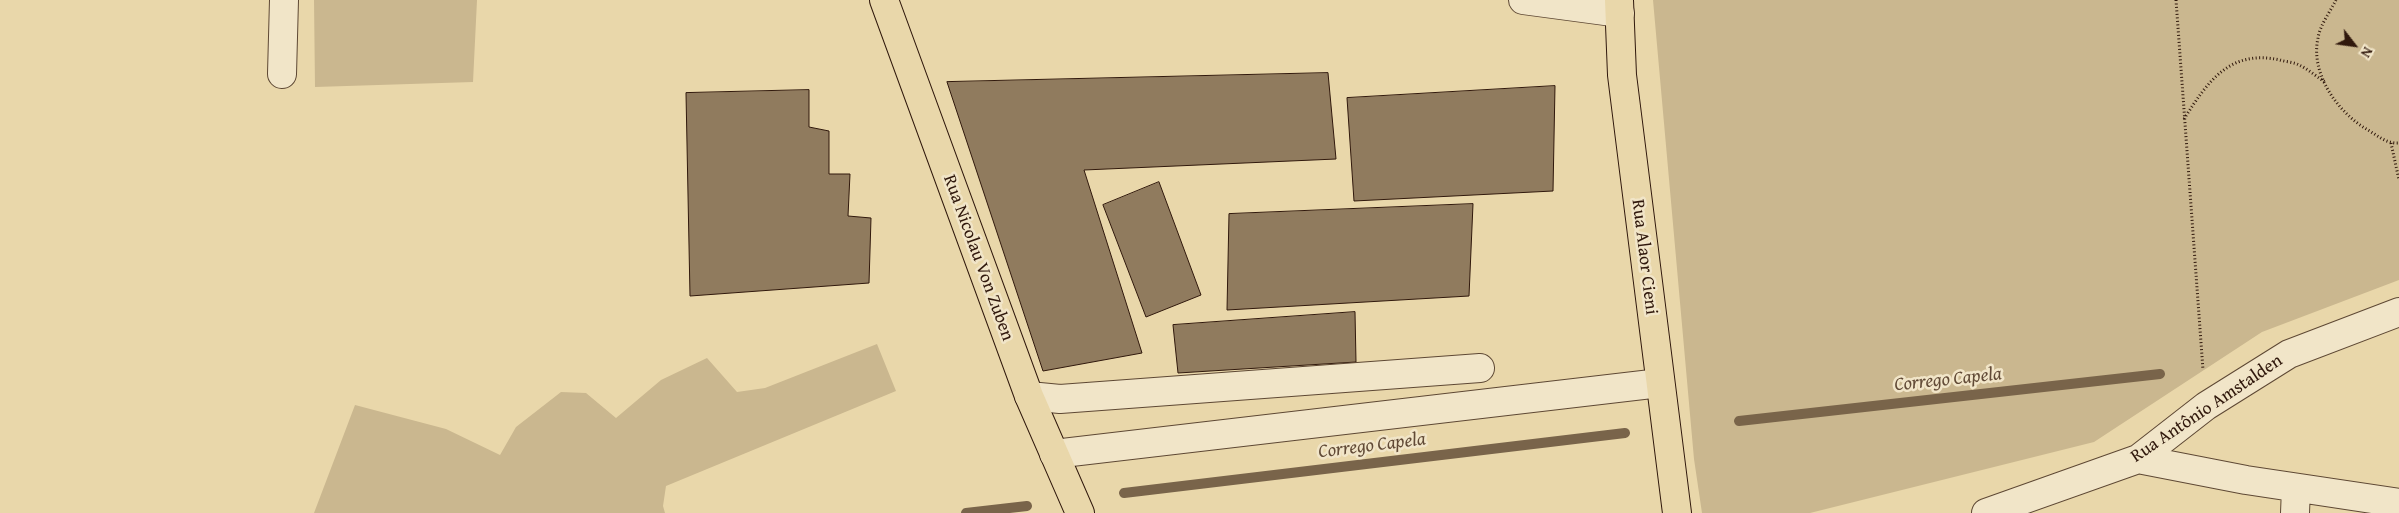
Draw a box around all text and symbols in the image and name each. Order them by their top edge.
north arrow [2329,20,2379,70]
text: N [2356,43,2378,62]
street label: Rua Nicolau Von Zuben [938,172,1018,344]
street label: Rua Alaor Cieni [1626,198,1662,316]
street label: Rua Antônio Amstalden [2127,350,2287,468]
water label: Corrego Capela [1893,363,2003,397]
water label: Corrego Capela [1317,428,1427,464]

